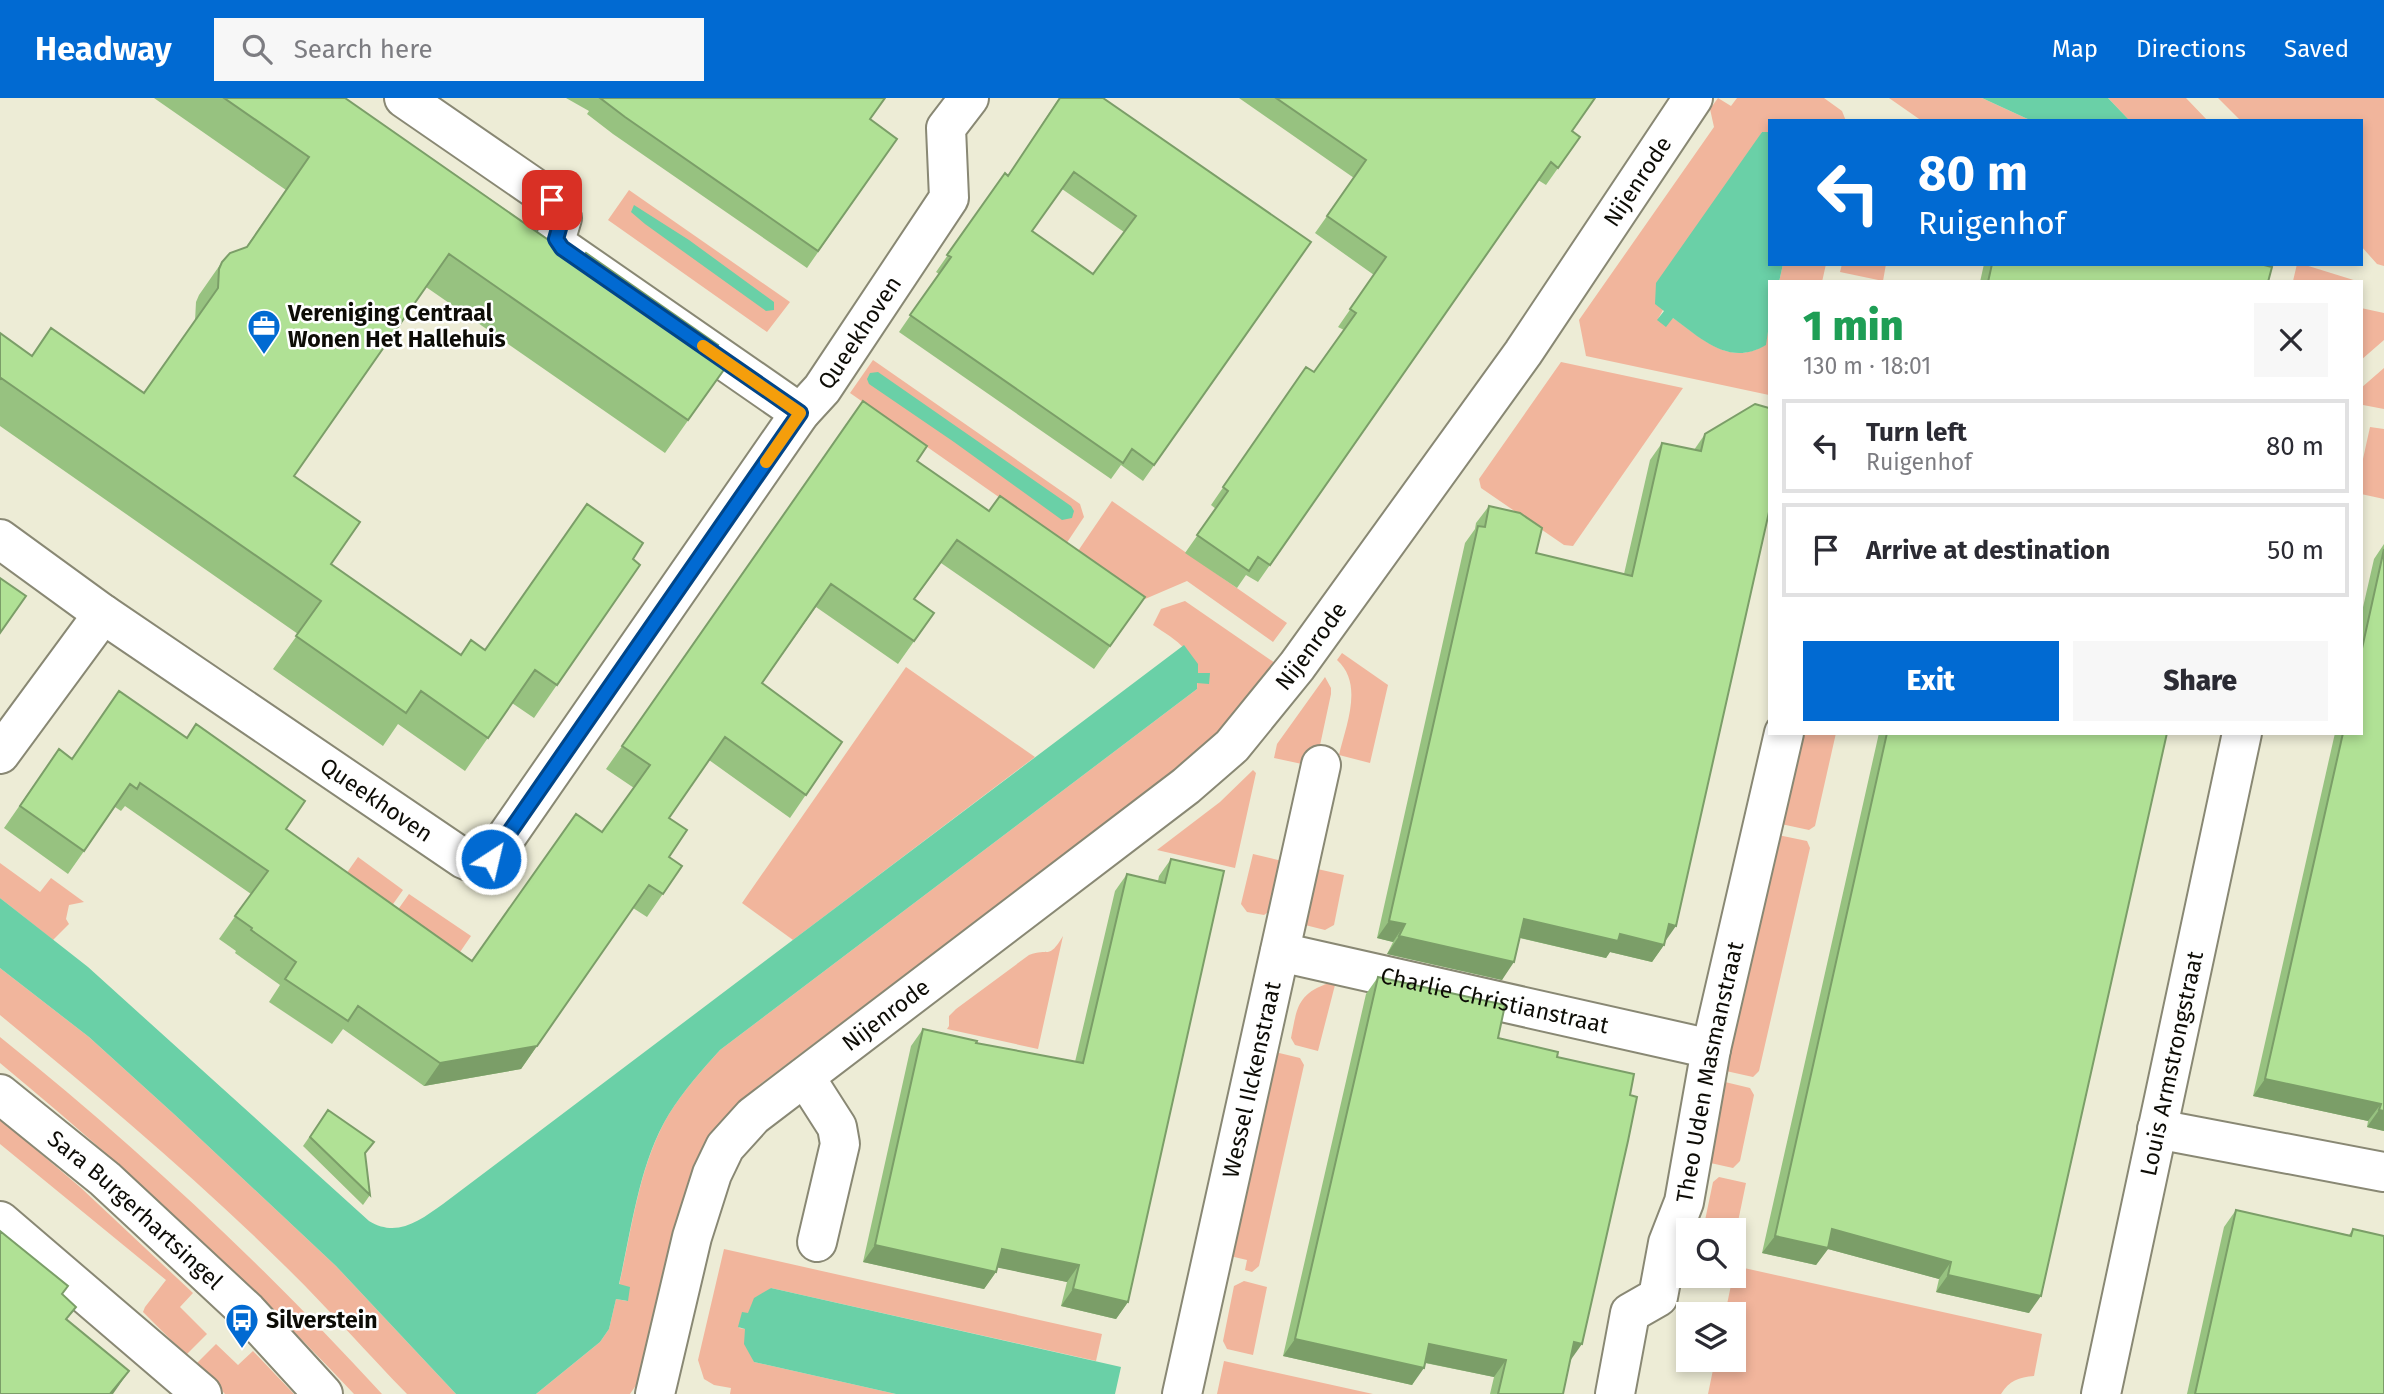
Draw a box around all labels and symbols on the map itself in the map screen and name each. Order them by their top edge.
street label: Nijenrode [1597,131,1678,232]
pin [522,170,582,230]
street label: Queekhoven [812,271,907,395]
place label: Vereniging Centraal Wonen Het Hallehuis [287,299,506,353]
office icon: Vereniging Centraal Wonen Het Hallehuis [245,307,283,356]
street label: Nijenrode [1269,596,1353,696]
street label: Queekhoven [315,751,438,848]
position arrow [454,822,528,896]
street label: Theo Uden Masmanstraat [1670,938,1750,1205]
street label: Louis Armstrongstraat [2134,948,2209,1178]
street label: Charlie Christianstraat [1378,961,1612,1040]
street label: Nijenrode [836,973,935,1057]
street label: Wessel Ilckenstraat [1216,978,1287,1180]
street label: Sara Burgerhartsingel [42,1124,229,1295]
bus stop icon: Silverstein [223,1301,261,1350]
place label: Silverstein [266,1306,378,1334]

